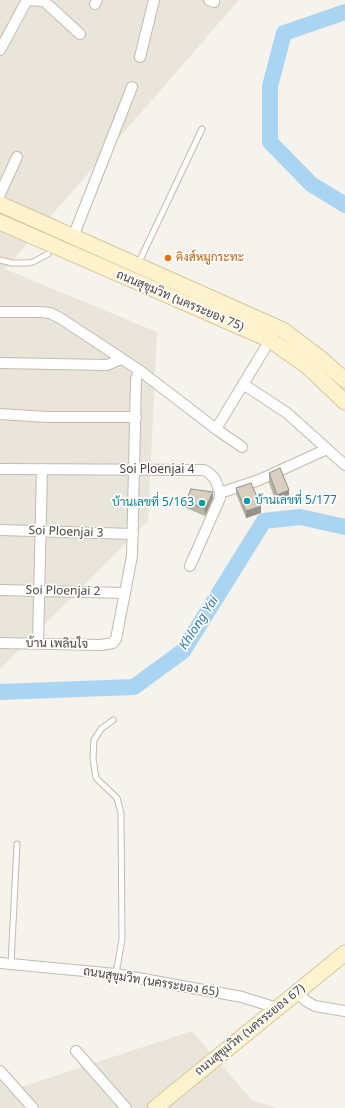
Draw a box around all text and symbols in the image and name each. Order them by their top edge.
place label: คิงส์หมูกระทะ [176,251,244,265]
marker: คิงส์หมูกระทะ [163,253,173,263]
street label: ถนนสุขุมวิท (นครระยอง 75) [114,268,246,334]
street label: Soi Ploenjai 4 [120,463,194,477]
place label: บ้านเลขที่ 5/177 [255,494,337,508]
place label: บ้านเลขที่ 5/163 [112,496,194,510]
marker: บ้านเลขที่ 5/177 [242,496,252,506]
marker: บ้านเลขที่ 5/163 [197,498,207,508]
street label: Soi Ploenjai 3 [28,523,104,541]
street label: Soi Ploenjai 2 [25,583,101,599]
water label: Khlong Yai [176,593,222,653]
street label: บ้าน เพลินใจ [26,636,88,652]
street label: ถนนสุขุมวิท (นครระยอง 65) [82,964,220,1000]
street label: ถนนสุขุมวิท (นครระยอง 67) [192,981,308,1079]

